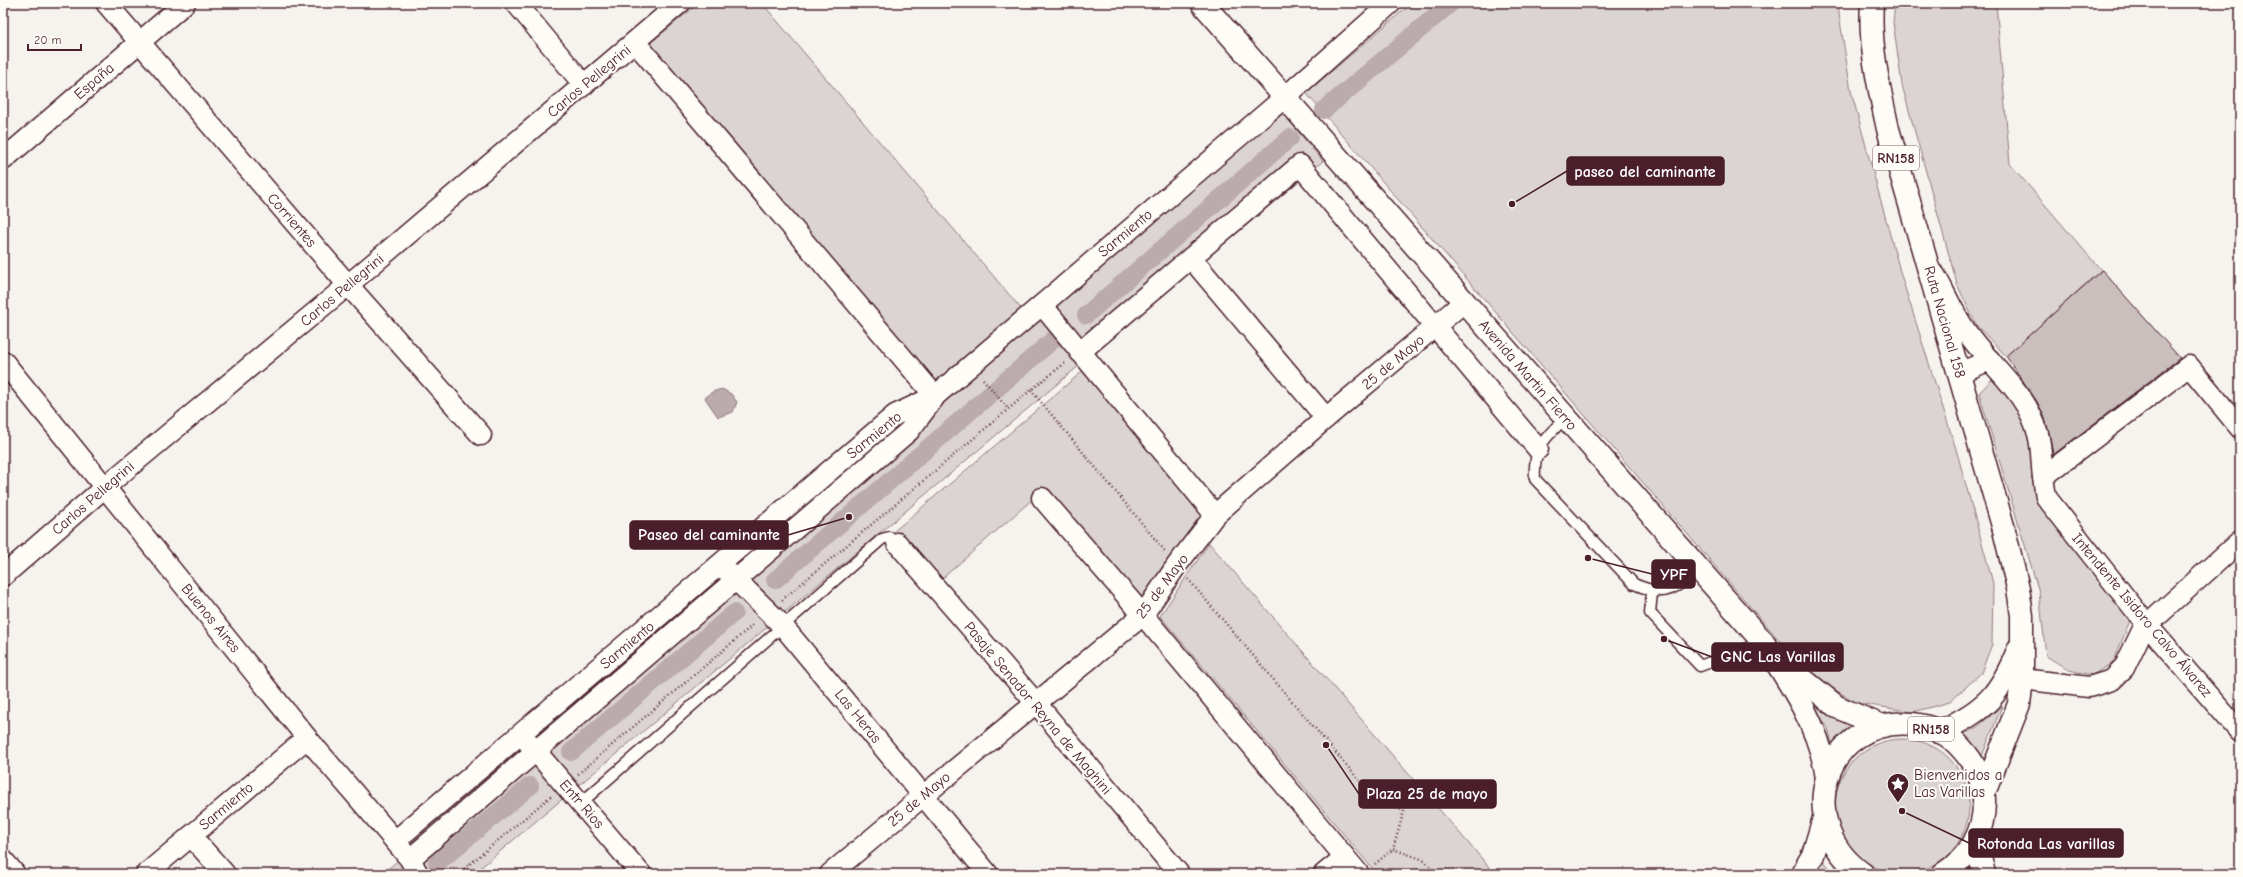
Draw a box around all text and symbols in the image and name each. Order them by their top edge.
scale bar [28,26,81,52]
text: 20 m [34,33,62,47]
street label: Carlos Pellegrini [544,41,634,121]
street label: España [70,59,118,103]
road number: RN158 [1873,146,1919,170]
callout: paseo del caminante [1567,157,1724,185]
text: paseo del caminante [1574,163,1716,181]
street label: Corrientes [264,189,320,251]
street label: Sarmiento [1094,205,1156,261]
street label: Carlos Pellegrini [297,250,387,330]
street label: Ruta Nacional 158 [1920,264,1970,380]
street label: Avenida Martin Fierro [1475,316,1581,434]
street label: 25 de Mayo [1358,331,1428,393]
street label: Sarmiento [843,407,905,463]
street label: Carlos Pellegrini [48,457,138,539]
callout: Paseo del caminante [630,521,788,549]
text: Paseo del caminante [638,526,780,544]
street label: Intendente Isidoro Calvo Álvarez [2068,529,2217,701]
street label: 25 de Mayo [1132,550,1192,622]
callout: YPF [1652,560,1695,588]
text: YPF [1660,566,1688,584]
street label: Buenos Aires [178,580,244,656]
street label: Sarmiento [596,617,658,673]
street label: Pasaje Senador Reyna de Maghini [960,618,1116,798]
callout: GNC Las Varillas [1712,643,1843,671]
text: GNC Las Varillas [1721,648,1836,666]
street label: Las Heras [831,685,885,747]
road number: RN158 [1908,717,1954,741]
place label: Bienvenidos a Las Varillas [1914,766,2002,801]
street label: 25 de Mayo [884,768,954,830]
place icon: Bienvenidos a Las Varillas [1885,771,1911,804]
street label: Entr Rios [556,776,608,832]
street label: Sarmiento [195,778,257,834]
callout: Plaza 25 de mayo [1359,780,1496,808]
text: Plaza 25 de mayo [1366,785,1488,803]
callout: Rotonda Las varillas [1969,829,2123,857]
text: Rotonda Las varillas [1977,835,2115,853]

